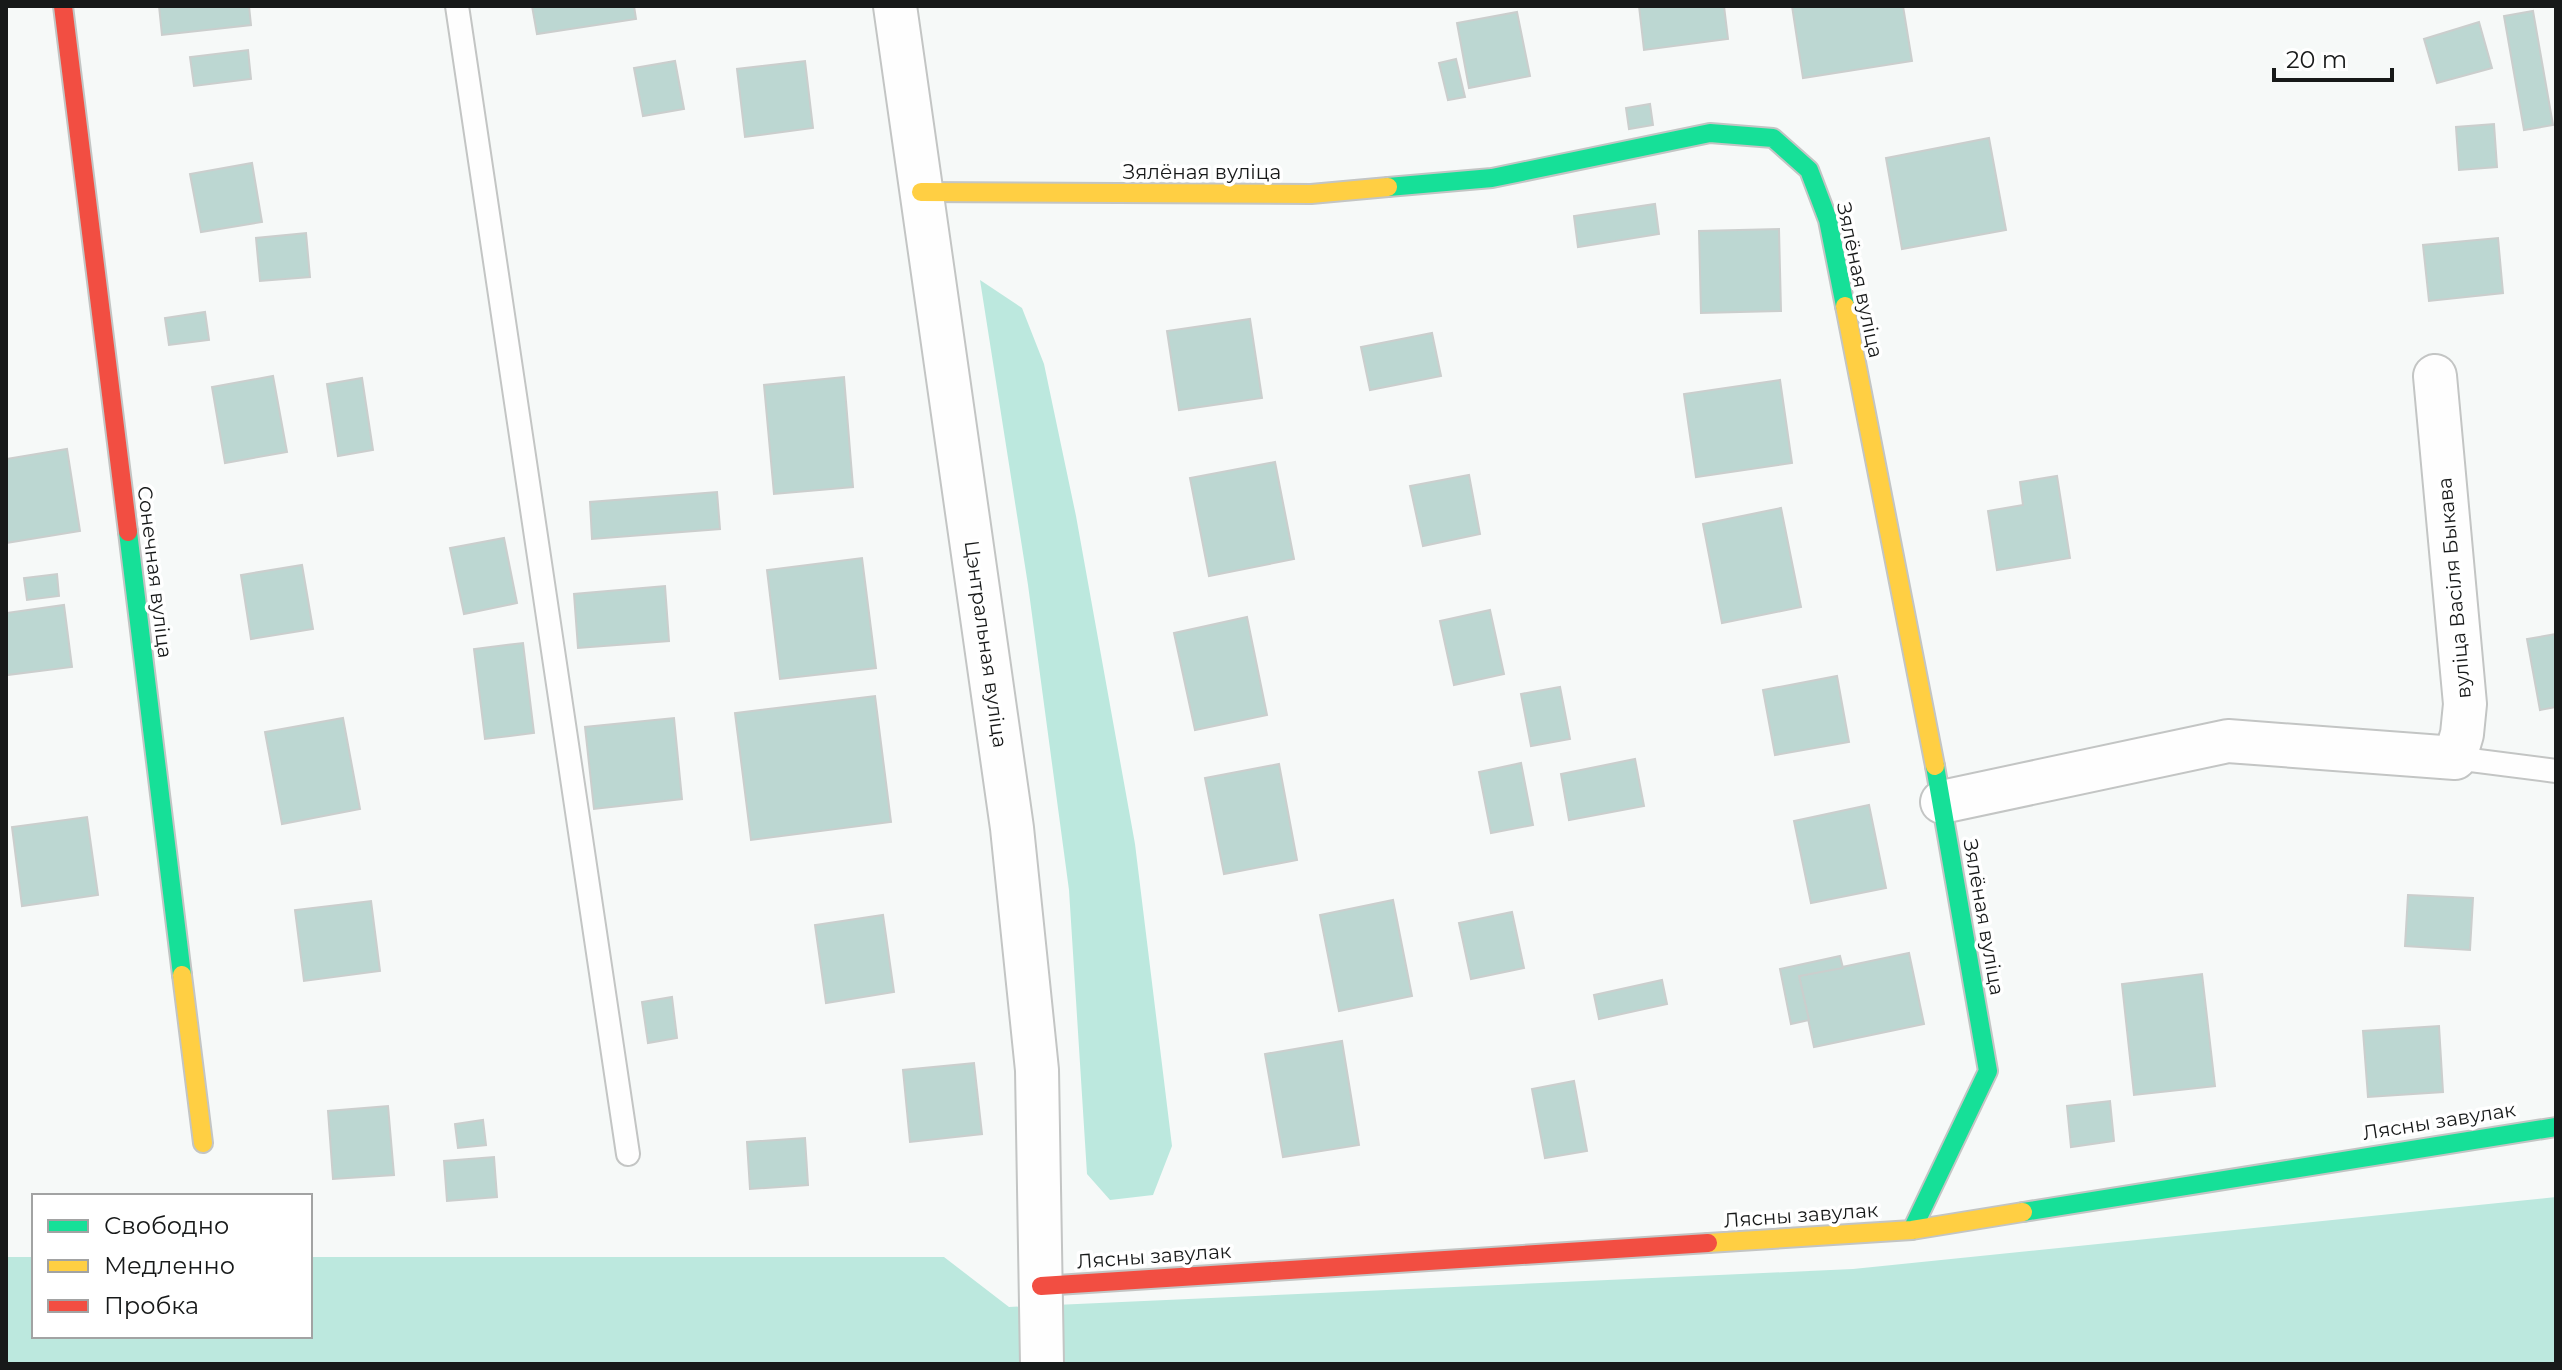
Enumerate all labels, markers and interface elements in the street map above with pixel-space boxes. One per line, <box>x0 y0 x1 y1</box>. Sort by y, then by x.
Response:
scale bar <box>2274 32 2392 82</box>
text: 20 m <box>2286 45 2347 74</box>
street label: Зялёная вуліца <box>1123 160 1281 184</box>
street label: Зялёная вуліца <box>1832 200 1888 360</box>
street label: вуліца Васіля Быкава <box>2432 476 2476 700</box>
street label: Сонечная вуліца <box>133 485 177 659</box>
street label: Цэнтральная вуліца <box>960 539 1012 749</box>
street label: Зялёная вуліца <box>1958 837 2010 997</box>
street label: Лясны завулак <box>2361 1097 2518 1145</box>
legend <box>32 1194 312 1338</box>
street label: Лясны завулак <box>1723 1198 1879 1232</box>
text: Свободно <box>104 1211 229 1240</box>
street label: Лясны завулак <box>1076 1239 1232 1273</box>
text: Медленно <box>104 1251 235 1280</box>
text: Пробка <box>104 1291 199 1320</box>

